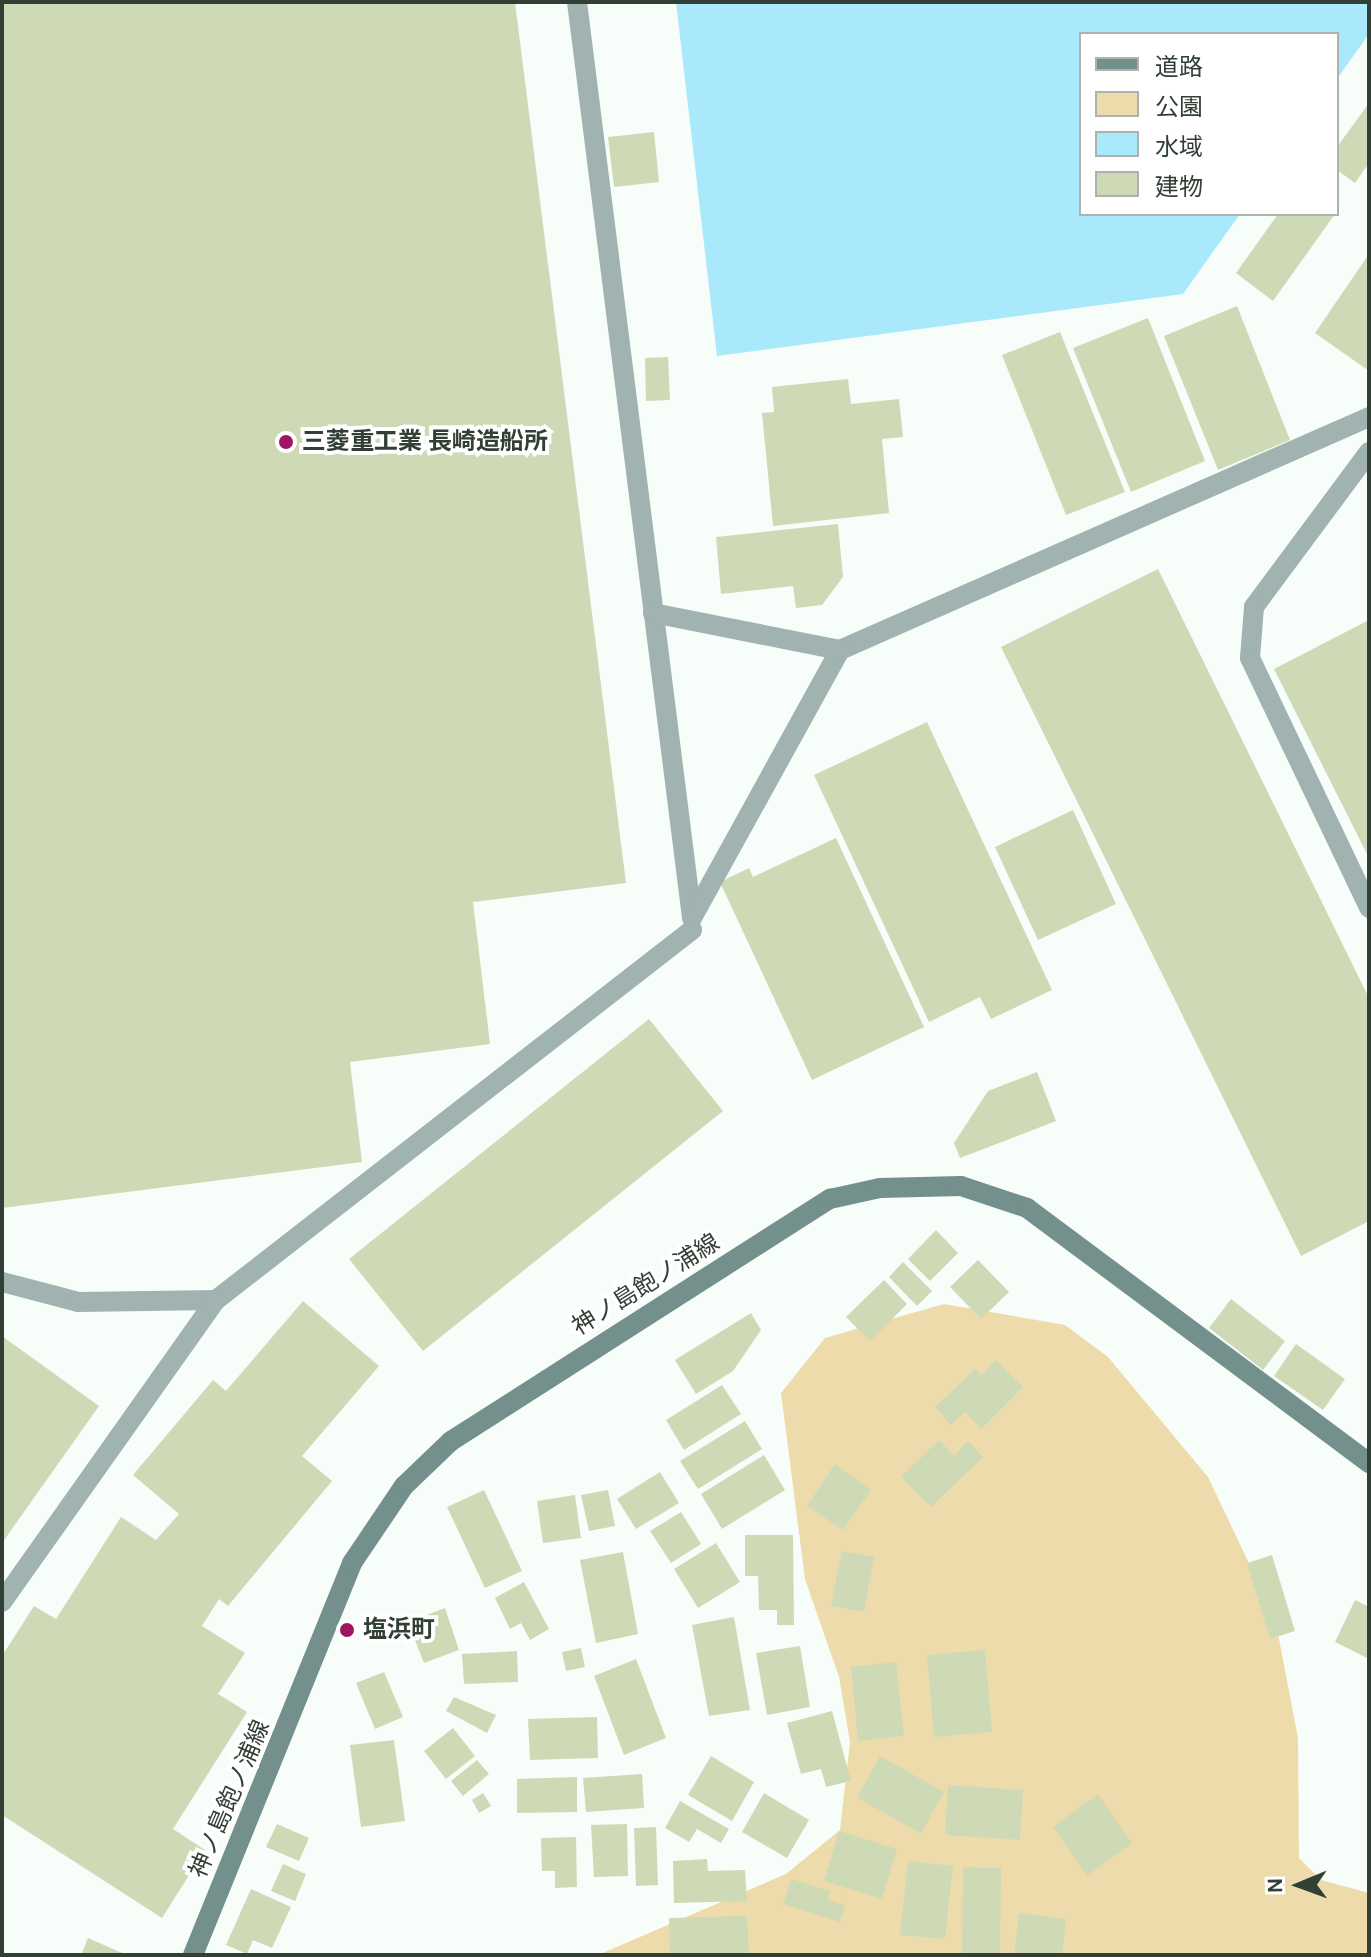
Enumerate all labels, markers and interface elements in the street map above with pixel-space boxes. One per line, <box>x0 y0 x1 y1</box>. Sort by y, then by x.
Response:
legend <box>1079 32 1339 216</box>
text: 道路 <box>1155 53 1203 81</box>
text: 公園 <box>1155 93 1203 121</box>
text: 水域 <box>1155 133 1203 161</box>
text: 建物 <box>1155 173 1203 201</box>
place label: 三菱重工業 長崎造船所 <box>302 428 548 456</box>
marker: 三菱重工業 長崎造船所 <box>277 433 295 451</box>
street label: 神ノ島飽ノ浦線 <box>567 1228 725 1342</box>
place label: 塩浜町 <box>363 1616 435 1644</box>
marker: 塩浜町 <box>338 1621 356 1639</box>
street label: 神ノ島飽ノ浦線 <box>184 1716 276 1882</box>
north arrow <box>1259 1845 1339 1925</box>
text: N <box>1262 1877 1288 1894</box>

